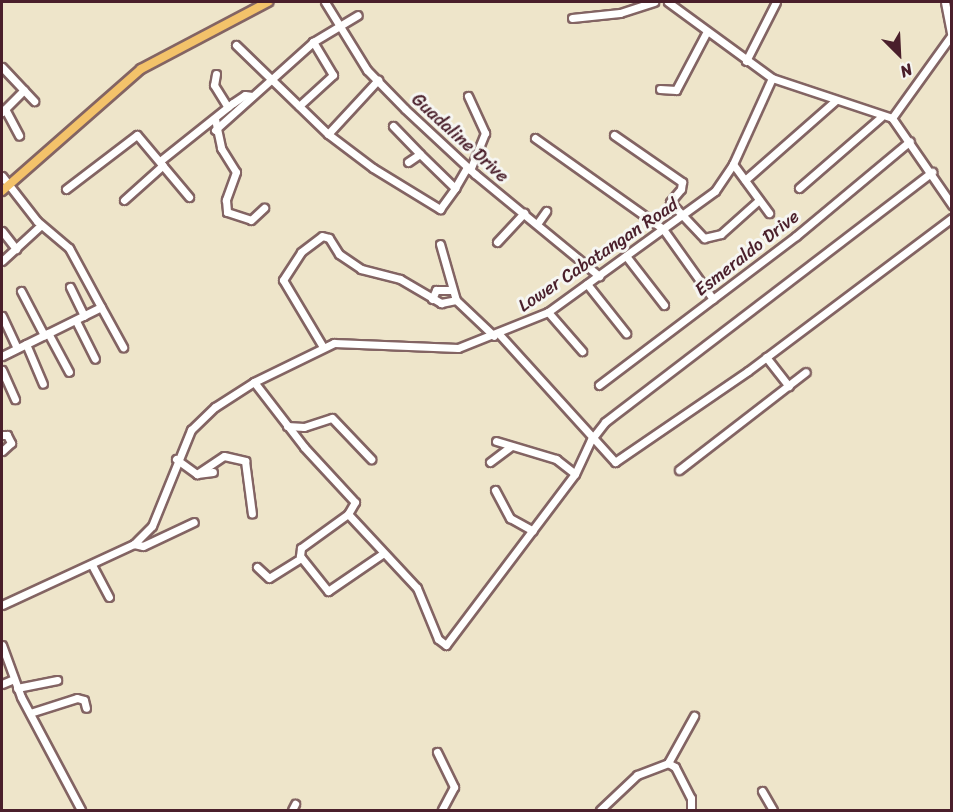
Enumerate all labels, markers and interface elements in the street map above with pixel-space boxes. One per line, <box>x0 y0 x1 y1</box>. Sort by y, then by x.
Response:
north arrow <box>869 24 929 84</box>
text: N <box>896 55 917 86</box>
street label: Guadaline Drive <box>407 89 513 187</box>
street label: Lower Cabatangan Road <box>514 193 682 317</box>
street label: Esmeraldo Drive <box>690 205 804 301</box>

